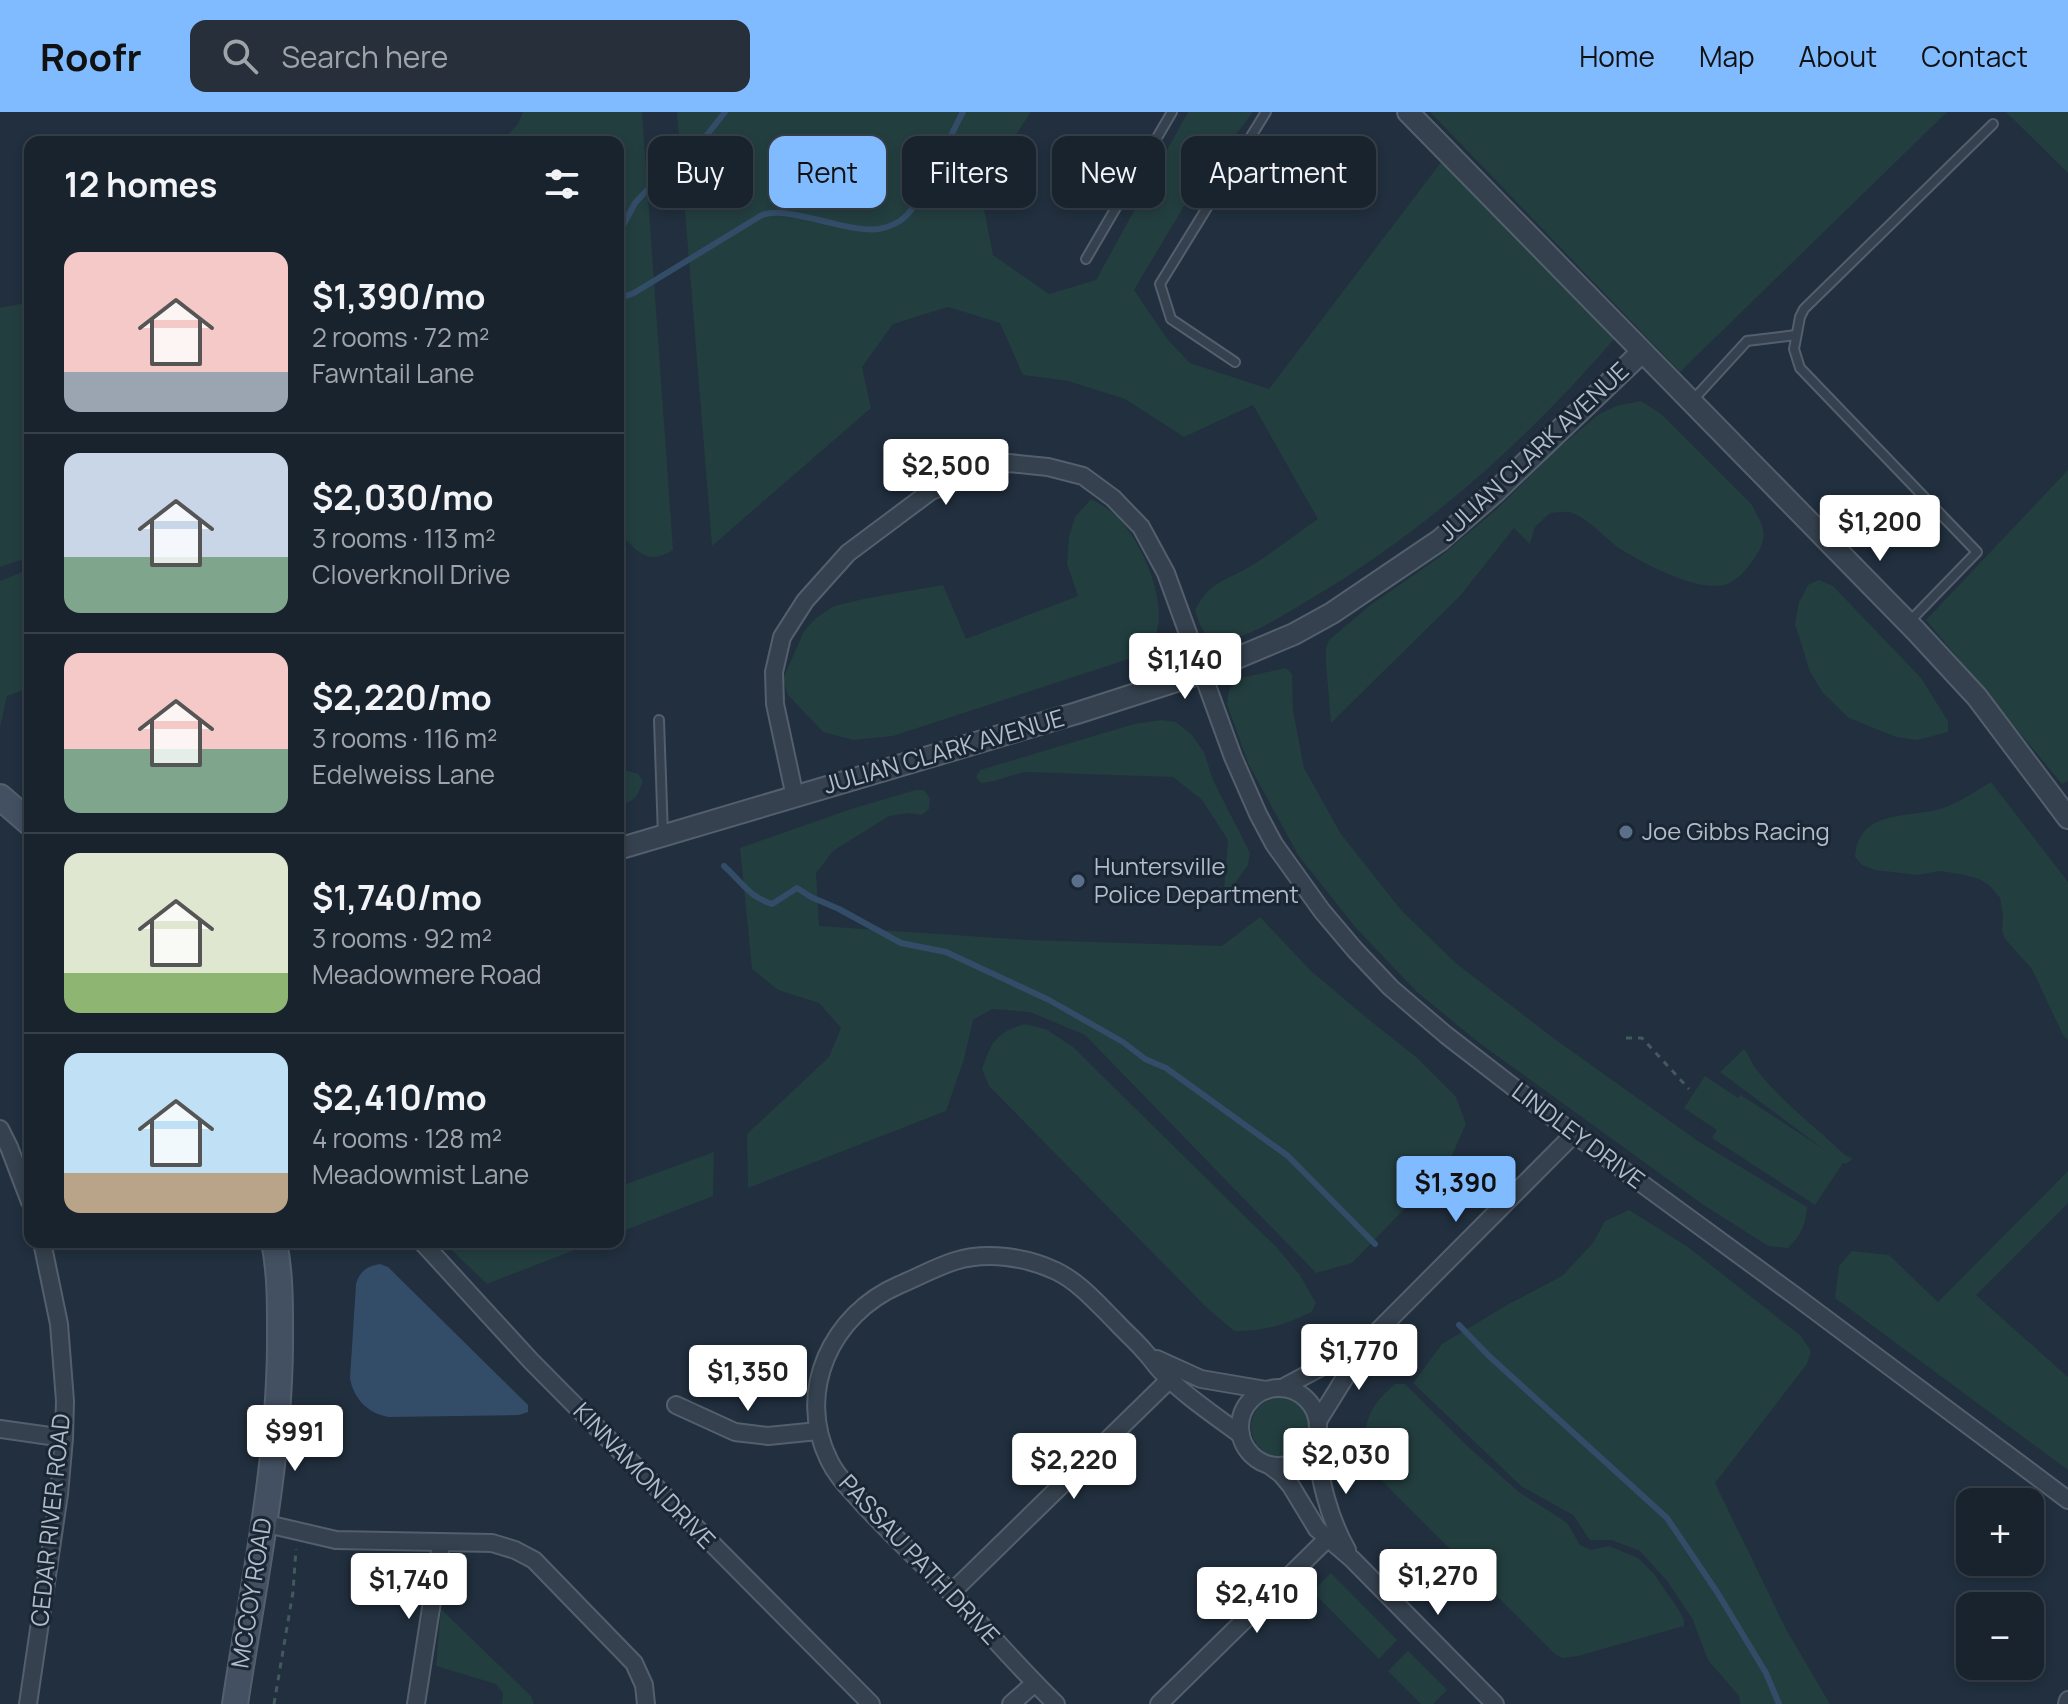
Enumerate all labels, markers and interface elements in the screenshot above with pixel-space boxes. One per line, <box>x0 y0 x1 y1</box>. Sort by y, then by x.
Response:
search box <box>190 20 750 92</box>
text: Roofr <box>40 30 142 82</box>
icon: search <box>218 34 262 78</box>
text: Search here <box>282 36 448 77</box>
text: Home <box>1579 37 1655 75</box>
text: Map <box>1699 37 1755 75</box>
text: About <box>1799 37 1877 75</box>
text: Contact <box>1921 37 2028 75</box>
chip: Buy <box>648 136 753 208</box>
chip: Rent <box>769 136 886 208</box>
chip: Filters <box>902 136 1036 208</box>
chip: New <box>1052 136 1165 208</box>
chip: Apartment <box>1181 136 1376 208</box>
text: 12 homes <box>64 161 217 207</box>
icon: filters <box>540 162 584 206</box>
text: $1,390/mo <box>312 273 485 319</box>
icon: home <box>128 284 224 380</box>
text: 2 rooms · 72 m² <box>312 319 489 355</box>
street label: JULIAN CLARK AVENUE <box>1431 354 1635 548</box>
text: Fawntail Lane <box>312 355 474 391</box>
pin: $2,500 <box>881 439 1011 507</box>
text: $2,500 <box>901 447 991 483</box>
text: $2,030/mo <box>312 474 493 520</box>
icon: home <box>128 485 224 581</box>
pin: $1,200 <box>1815 495 1945 563</box>
text: $1,200 <box>1838 503 1922 539</box>
text: 3 rooms · 113 m² <box>312 520 496 556</box>
text: Cloverknoll Drive <box>312 556 511 592</box>
pin: $1,140 <box>1120 633 1250 701</box>
text: $1,140 <box>1147 641 1223 677</box>
text: $2,220/mo <box>312 674 492 720</box>
icon: home <box>128 685 224 781</box>
street label: JULIAN CLARK AVENUE <box>819 700 1068 801</box>
text: 3 rooms · 116 m² <box>312 720 498 756</box>
text: Edelweiss Lane <box>312 756 495 792</box>
place label: Joe Gibbs Racing <box>1642 814 1830 847</box>
marker: Joe Gibbs Racing <box>1617 823 1635 841</box>
place label: Huntersville Police Department <box>1094 849 1299 910</box>
marker: Huntersville Police Department <box>1069 872 1087 890</box>
text: $1,740/mo <box>312 874 482 920</box>
icon: home <box>128 885 224 981</box>
text: 3 rooms · 92 m² <box>312 920 492 956</box>
text: Meadowmere Road <box>312 956 542 992</box>
text: $2,410/mo <box>312 1074 487 1120</box>
street label: LINDLEY DRIVE <box>1506 1074 1652 1196</box>
icon: home <box>128 1085 224 1181</box>
text: 4 rooms · 128 m² <box>312 1120 502 1156</box>
text: Meadowmist Lane <box>312 1156 529 1192</box>
pin: $1,390 <box>1391 1156 1521 1224</box>
text: $1,390 <box>1415 1164 1497 1200</box>
pin: $1,770 <box>1294 1324 1424 1392</box>
text: $1,770 <box>1319 1332 1399 1368</box>
pin: $1,350 <box>683 1345 813 1413</box>
text: $1,350 <box>707 1353 789 1389</box>
street label: KINNAMON DRIVE <box>567 1395 724 1555</box>
pin: $991 <box>248 1405 342 1473</box>
street label: CEDAR RIVER ROAD <box>22 1412 77 1628</box>
text: $991 <box>265 1413 325 1449</box>
pin: $2,030 <box>1281 1428 1411 1496</box>
pin: $2,220 <box>1009 1433 1139 1501</box>
text: $2,030 <box>1301 1436 1391 1472</box>
text: $2,220 <box>1030 1441 1118 1477</box>
street label: PASSAU PATH DRIVE <box>832 1467 1008 1651</box>
map controls <box>1956 1488 2044 1680</box>
button: + <box>1956 1488 2044 1576</box>
street label: MCCOY ROAD <box>222 1515 279 1670</box>
pin: $1,270 <box>1373 1549 1503 1617</box>
pin: $1,740 <box>344 1553 474 1621</box>
text: $1,270 <box>1397 1557 1479 1593</box>
text: $1,740 <box>369 1561 449 1597</box>
pin: $2,410 <box>1192 1567 1322 1635</box>
text: $2,410 <box>1215 1575 1299 1611</box>
button: − <box>1956 1592 2044 1680</box>

